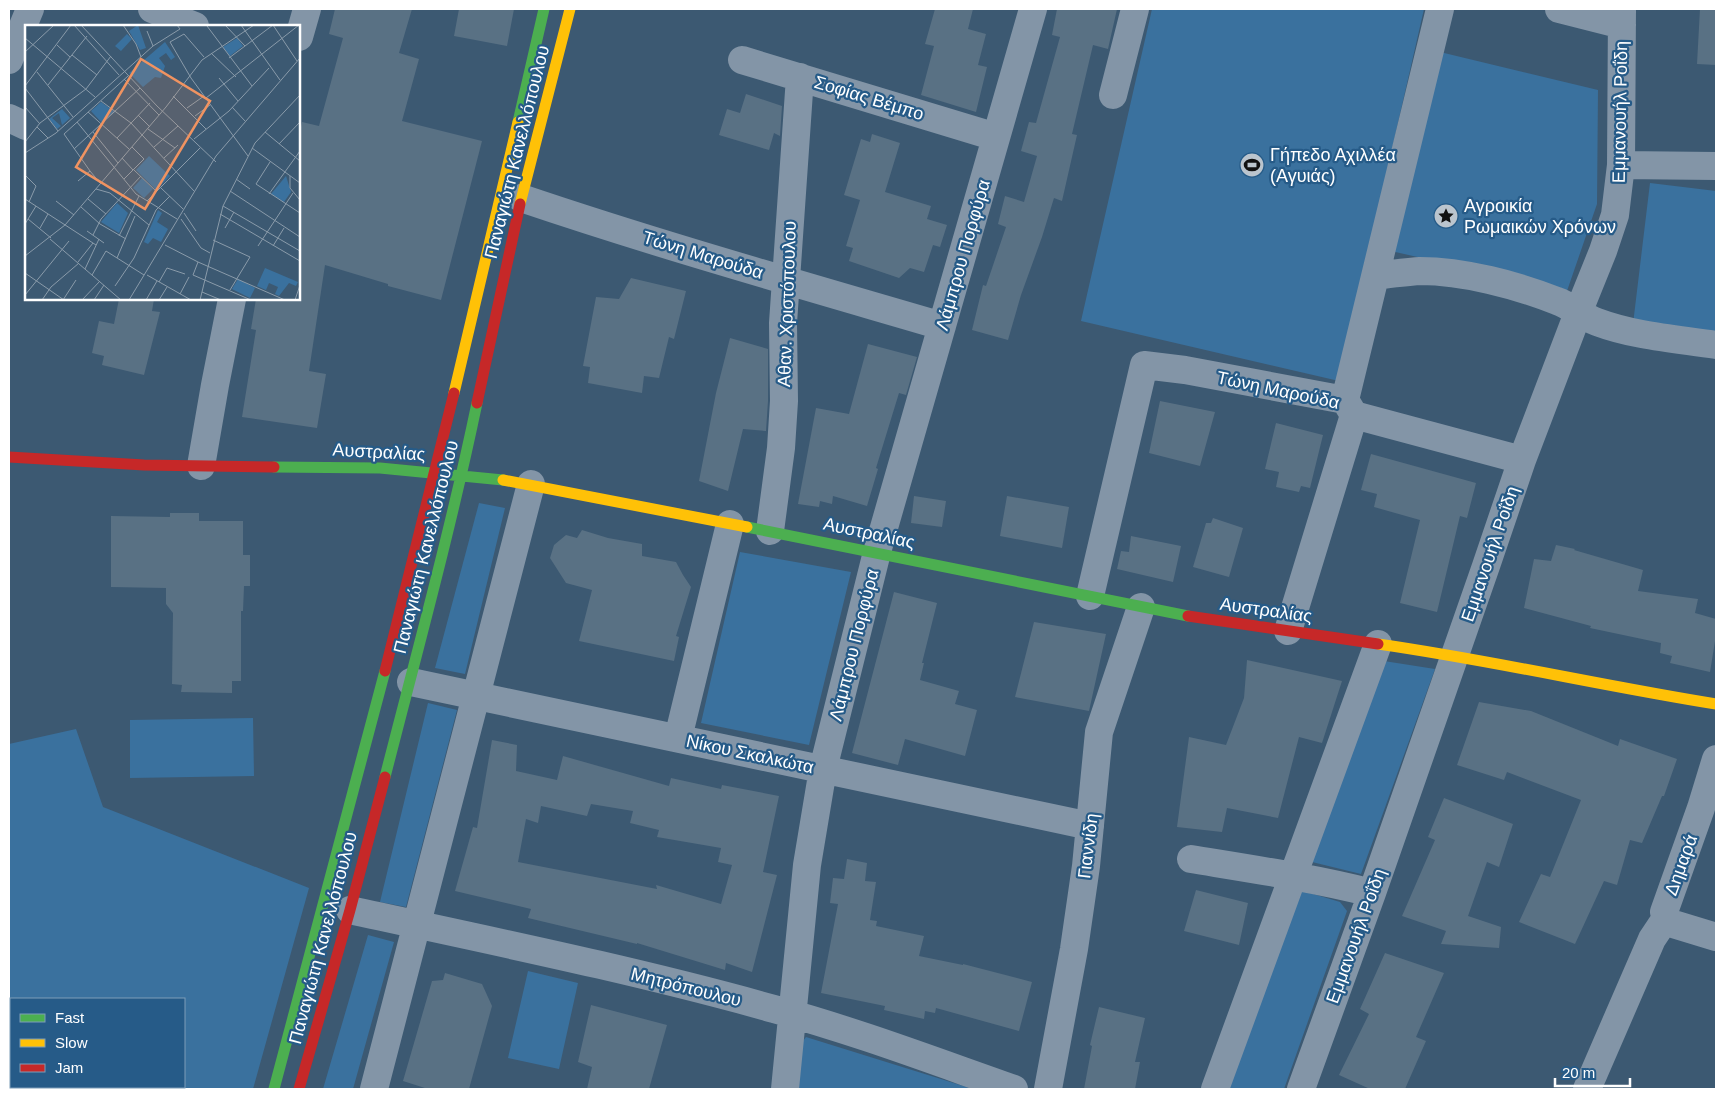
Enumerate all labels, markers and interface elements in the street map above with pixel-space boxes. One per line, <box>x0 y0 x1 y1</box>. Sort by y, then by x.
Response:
inset map <box>25 25 300 300</box>
street label: Εμμανουήλ Ροΐδη <box>1609 41 1631 183</box>
street label: Παναγιώτη Κανελλόπουλου <box>481 43 553 261</box>
street label: Σοφίας Βέμπο <box>812 72 926 124</box>
place label: Γήπεδο Αχιλλέα (Αγυιάς) <box>1270 145 1396 186</box>
sports icon: Γήπεδο Αχιλλέα (Αγυιάς) <box>1239 152 1265 178</box>
street label: Λάμπρου Πορφύρα <box>932 177 994 333</box>
place label: Αγροικία Ρωμαικών Χρόνων <box>1464 196 1616 237</box>
place icon: Αγροικία Ρωμαικών Χρόνων <box>1433 203 1459 229</box>
street label: Αθαν. Χριστόπουλου <box>774 221 800 387</box>
street label: Τώνη Μαρούδα <box>640 227 766 283</box>
street label: Τώνη Μαρούδα <box>1215 367 1341 413</box>
street label: Παναγιώτη Κανελλόπουλου <box>390 438 462 656</box>
street label: Αυστραλίας <box>332 440 426 464</box>
street label: Εμμανουήλ Ροΐδη <box>1457 484 1523 624</box>
street label: Αυστραλίας <box>822 514 917 552</box>
street label: Λάμπρου Πορφύρα <box>825 567 883 723</box>
street label: Αυστραλίας <box>1219 594 1314 626</box>
street label: Νίκου Σκαλκώτα <box>684 731 816 777</box>
street label: Γιαννίδη <box>1074 812 1102 880</box>
street label: Παναγιώτη Κανελλόπουλου <box>285 830 361 1046</box>
street label: Δημαρά <box>1661 832 1701 898</box>
street label: Εμμανουήλ Ροΐδη <box>1322 866 1390 1006</box>
street label: Μητρόπουλου <box>629 964 743 1010</box>
legend <box>10 998 185 1088</box>
text: Fast <box>55 1009 85 1026</box>
text: Slow <box>55 1034 88 1051</box>
scale bar <box>1555 1056 1630 1088</box>
text: Jam <box>55 1059 83 1076</box>
text: 20 m <box>1562 1064 1595 1081</box>

